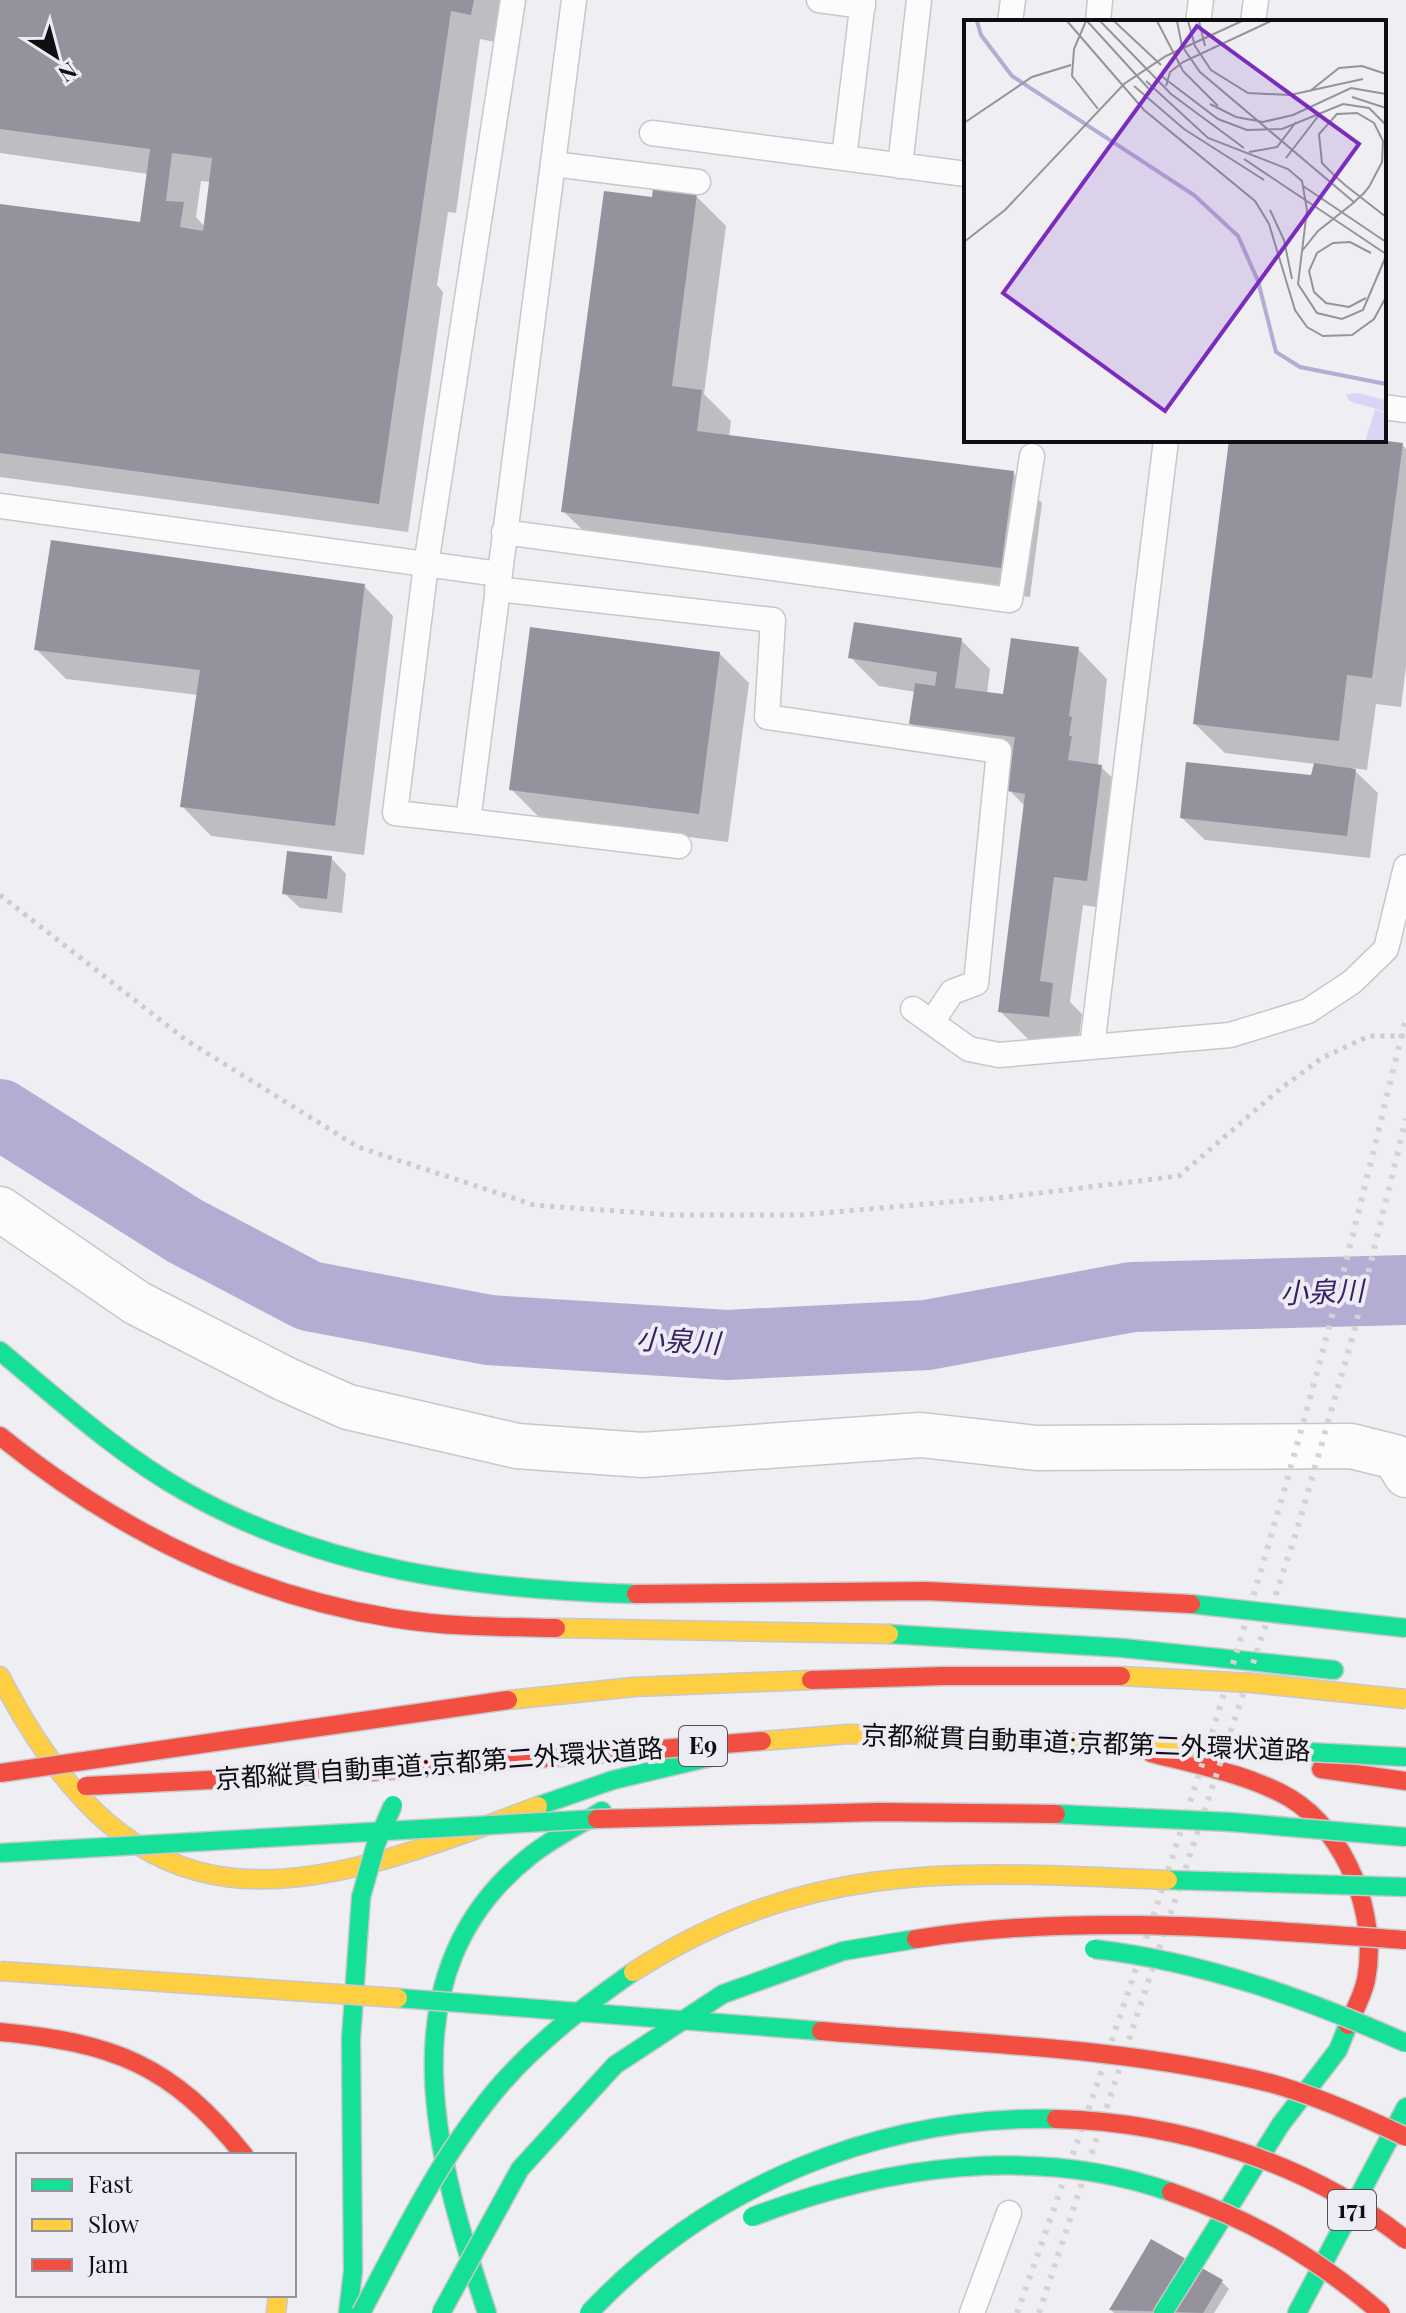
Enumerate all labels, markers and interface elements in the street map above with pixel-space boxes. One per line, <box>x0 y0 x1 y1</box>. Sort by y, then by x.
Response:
north arrow <box>16 16 96 96</box>
inset map <box>964 20 1386 442</box>
text: N <box>53 56 84 90</box>
water label: 小泉川 <box>1279 1270 1368 1310</box>
water label: 小泉川 <box>635 1319 724 1360</box>
street label: 京都縦貫自動車道;京都第二外環状道路 <box>861 1716 1311 1767</box>
road number: E9 <box>679 1726 727 1766</box>
street label: 京都縦貫自動車道;京都第二外環状道路 <box>214 1729 664 1796</box>
legend <box>16 2153 296 2297</box>
text: Fast <box>88 2167 133 2199</box>
road number: 171 <box>1328 2190 1376 2230</box>
text: Slow <box>88 2207 140 2239</box>
text: Jam <box>87 2247 129 2279</box>

